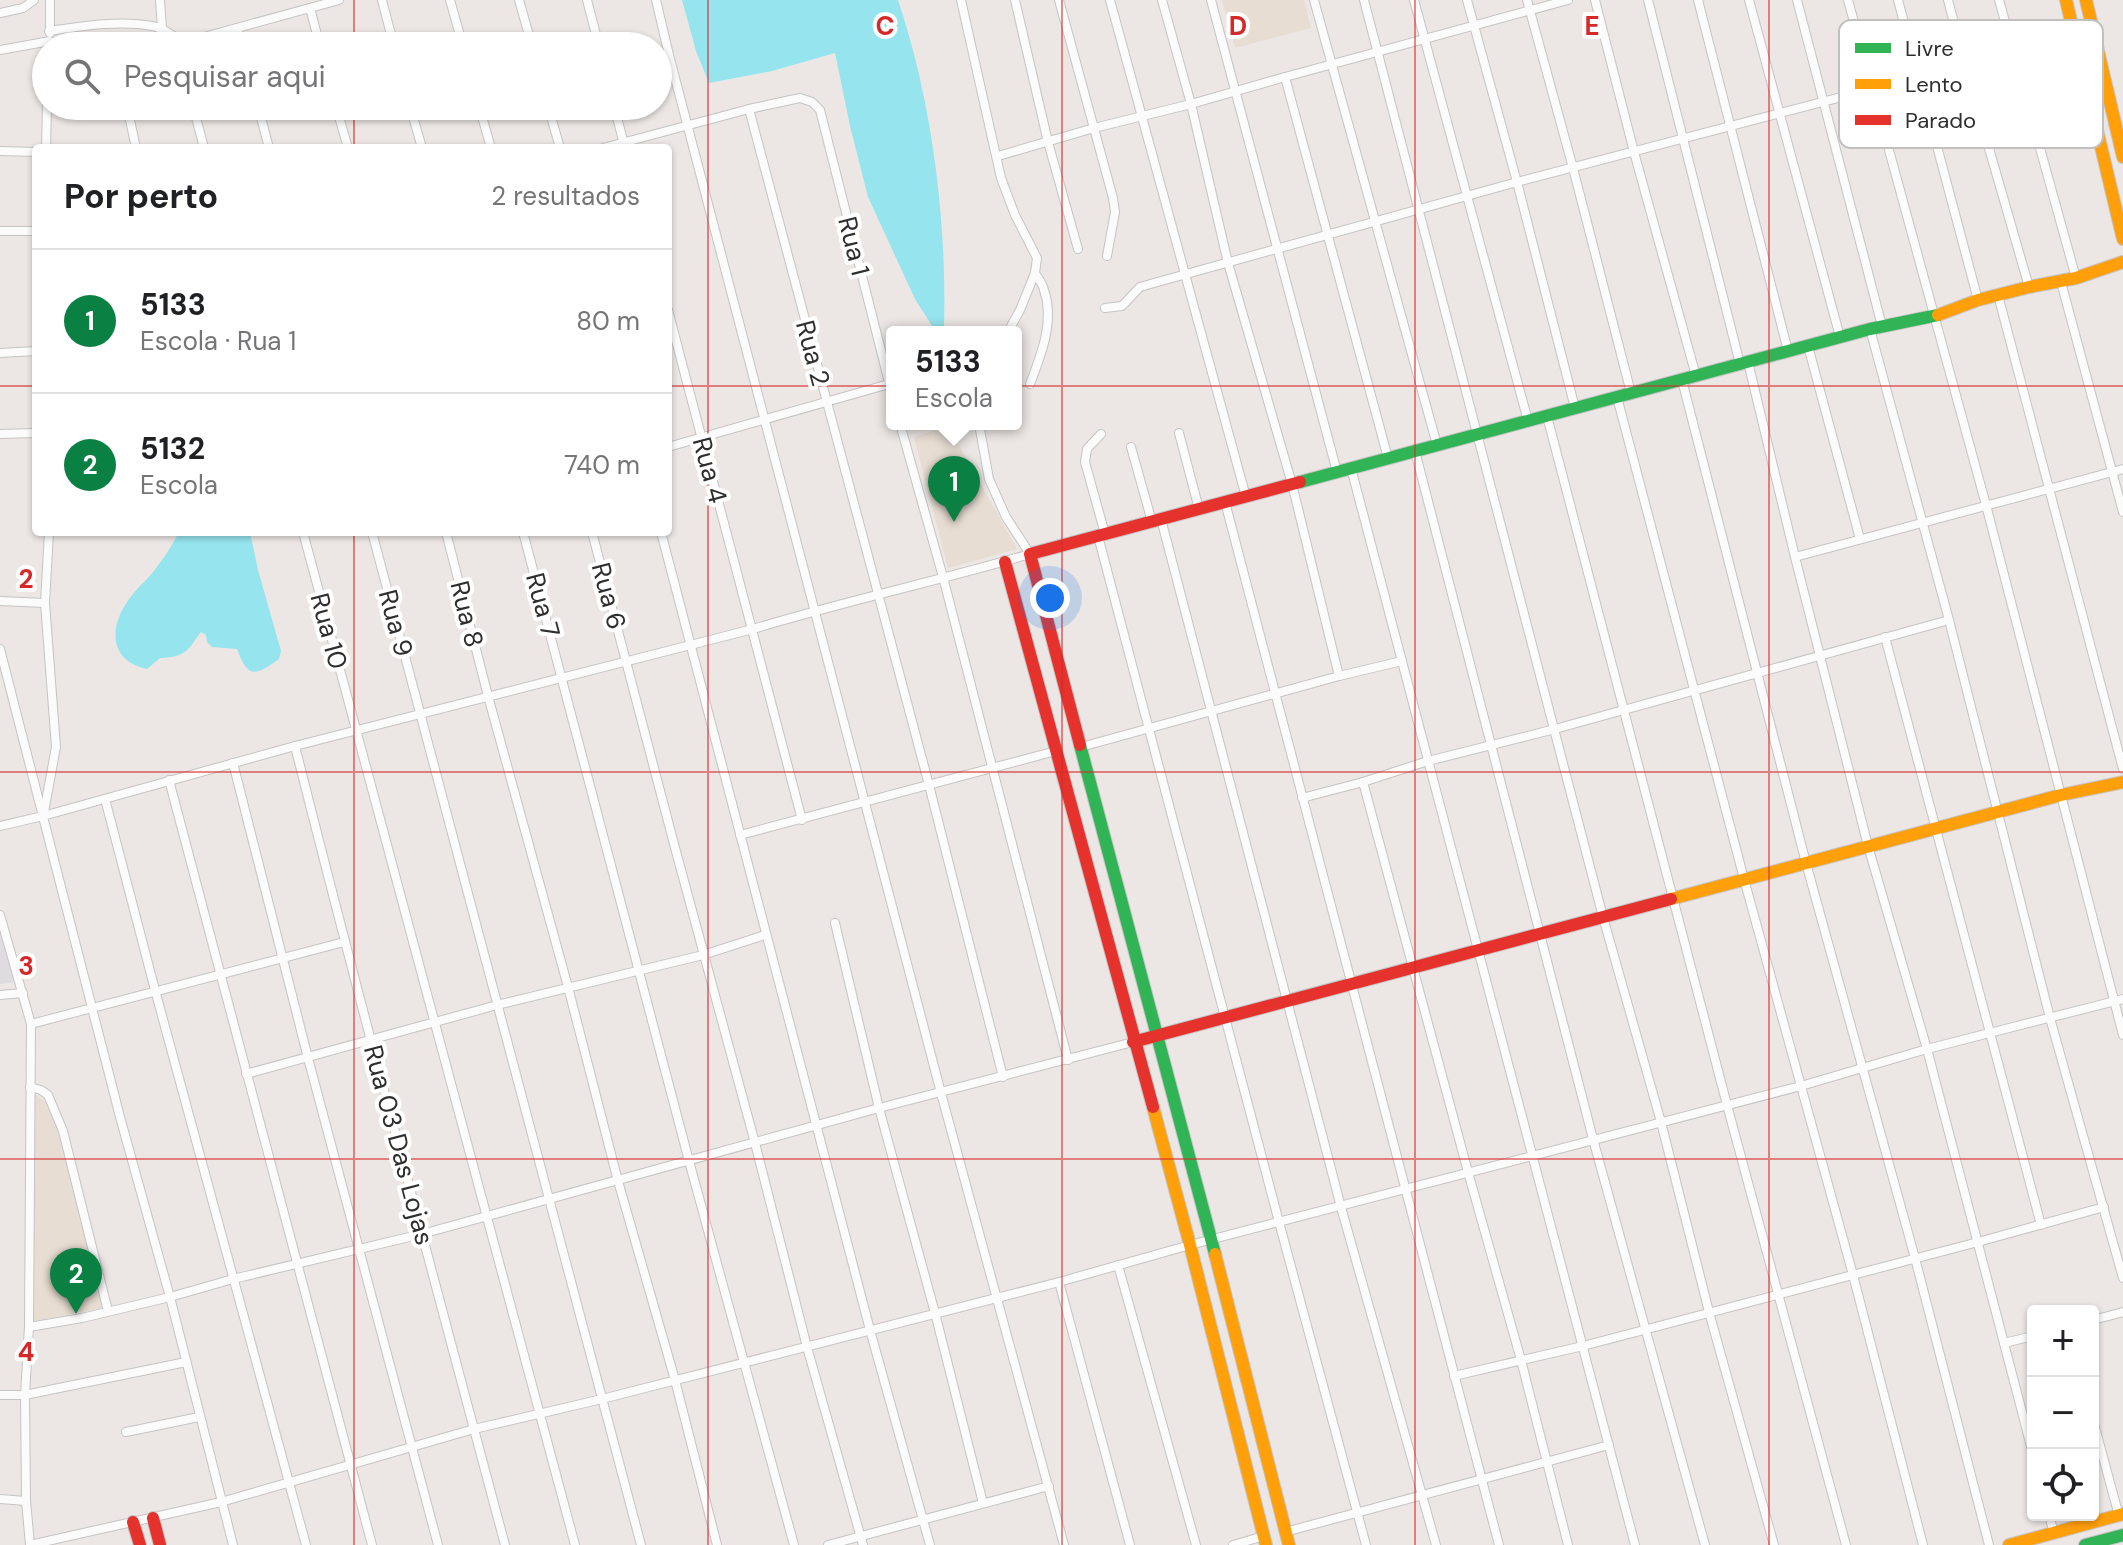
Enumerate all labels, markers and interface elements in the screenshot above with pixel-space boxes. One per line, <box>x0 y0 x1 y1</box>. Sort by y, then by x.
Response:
text: C <box>875 9 895 43</box>
text: D <box>1229 9 1247 43</box>
text: E <box>1584 9 1600 43</box>
legend <box>1839 20 2103 148</box>
search box <box>32 32 672 120</box>
text: Livre <box>1905 34 1954 63</box>
icon: search <box>60 54 104 98</box>
text: Pesquisar aqui <box>124 57 326 96</box>
text: Lento <box>1905 70 1963 99</box>
text: Parado <box>1905 106 1976 135</box>
text: Por perto <box>64 174 218 219</box>
text: 2 resultados <box>491 179 640 213</box>
street label: Rua 1 <box>830 213 878 279</box>
text: 5133 <box>140 285 206 324</box>
text: 1 <box>85 304 95 338</box>
text: 80 m <box>576 304 640 338</box>
street label: Rua 2 <box>788 317 838 389</box>
text: Escola · Rua 1 <box>140 324 296 358</box>
popup <box>886 326 1022 430</box>
text: 5133 <box>915 342 981 381</box>
text: Escola <box>915 381 993 415</box>
text: 5132 <box>140 429 205 468</box>
street label: Rua 4 <box>685 433 735 507</box>
text: 2 <box>82 448 98 482</box>
text: 740 m <box>564 448 640 482</box>
pin: 1 <box>928 456 980 522</box>
text: Escola <box>140 468 218 502</box>
street label: Rua 6 <box>584 559 634 633</box>
text: 2 <box>18 562 34 596</box>
street label: Rua 7 <box>518 569 568 641</box>
street label: Rua 8 <box>442 577 492 651</box>
your location <box>1030 578 1070 618</box>
street label: Rua 9 <box>371 586 421 660</box>
street label: Rua 10 <box>303 589 355 673</box>
text: 3 <box>18 949 34 983</box>
street label: Rua 03 Das Lojas <box>356 1041 442 1249</box>
pin: 2 <box>50 1248 102 1314</box>
map controls <box>2027 1305 2099 1521</box>
button: + <box>2027 1305 2099 1377</box>
text: 4 <box>18 1335 34 1369</box>
button: − <box>2027 1377 2099 1449</box>
button: locate <box>2027 1449 2099 1521</box>

